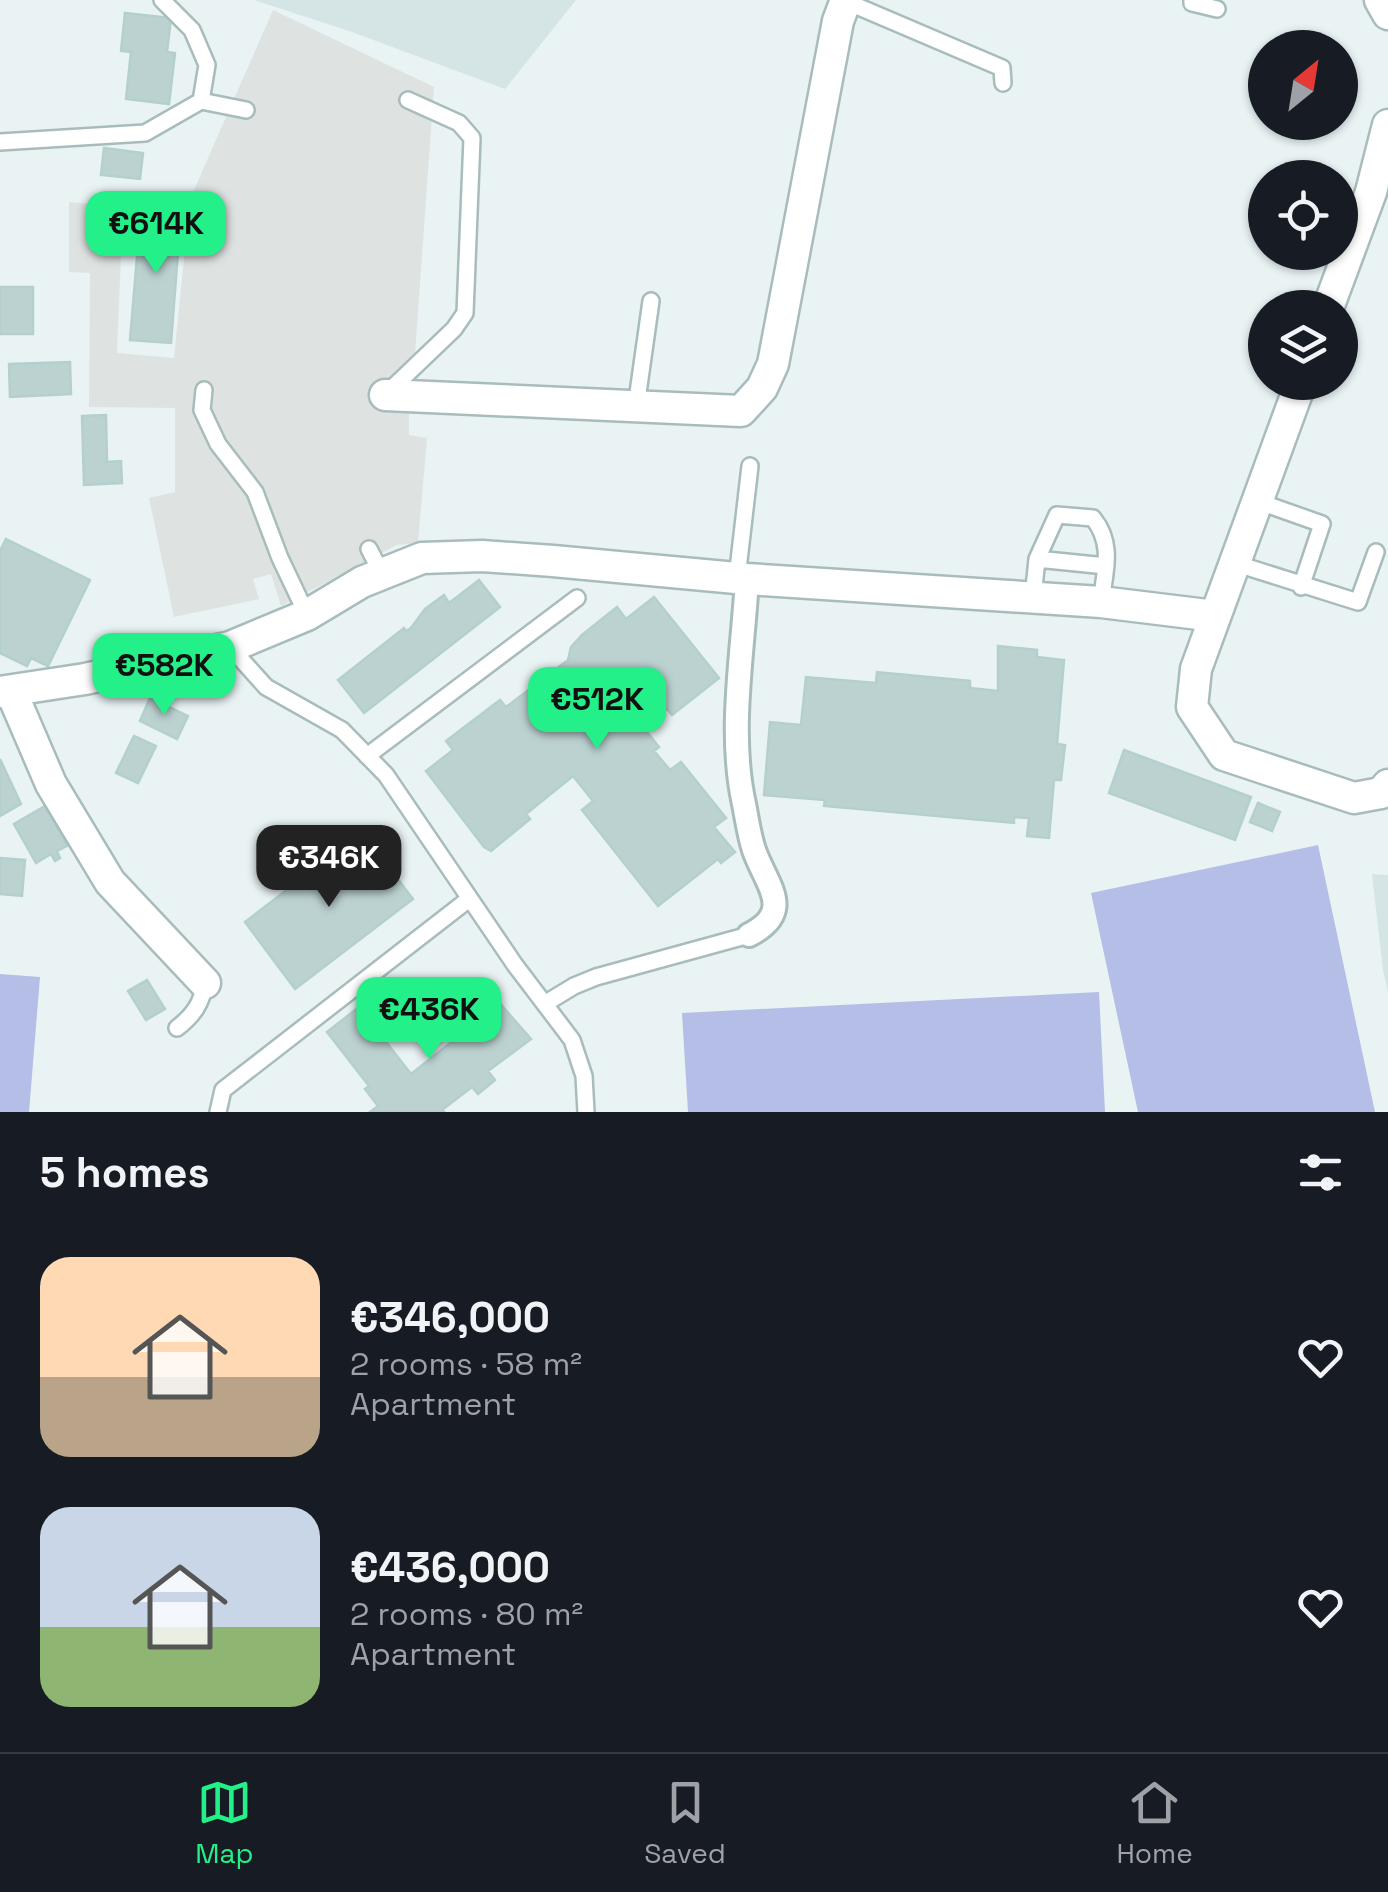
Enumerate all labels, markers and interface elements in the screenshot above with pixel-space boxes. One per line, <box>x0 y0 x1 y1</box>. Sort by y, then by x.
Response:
north arrow <box>1248 30 1358 140</box>
map controls <box>1248 30 1358 400</box>
button: locate <box>1248 160 1358 270</box>
pin: €614K <box>86 191 226 276</box>
text: €614K <box>108 203 204 243</box>
button: layers <box>1248 290 1358 400</box>
pin: €582K <box>94 633 234 718</box>
text: €582K <box>114 645 214 685</box>
pin: €512K <box>527 667 667 752</box>
text: €512K <box>550 679 644 719</box>
pin: €346K <box>259 825 399 910</box>
text: €346K <box>278 837 380 877</box>
pin: €436K <box>359 977 499 1062</box>
text: €436K <box>378 989 480 1029</box>
icon: filters <box>1293 1145 1348 1200</box>
text: 5 homes <box>40 1146 210 1199</box>
text: €346,000 <box>350 1291 550 1344</box>
icon: home <box>120 1297 240 1417</box>
icon: heart <box>1293 1330 1348 1385</box>
text: 2 rooms · 58 m² <box>350 1344 582 1384</box>
text: Apartment <box>350 1384 516 1424</box>
text: €436,000 <box>350 1541 550 1594</box>
icon: home <box>120 1547 240 1667</box>
icon: heart <box>1293 1580 1348 1635</box>
text: 2 rooms · 80 m² <box>350 1594 583 1634</box>
text: Apartment <box>350 1634 516 1674</box>
tab: Map <box>195 1775 254 1871</box>
tab: Saved <box>644 1775 726 1871</box>
tab: Home <box>1116 1775 1193 1871</box>

